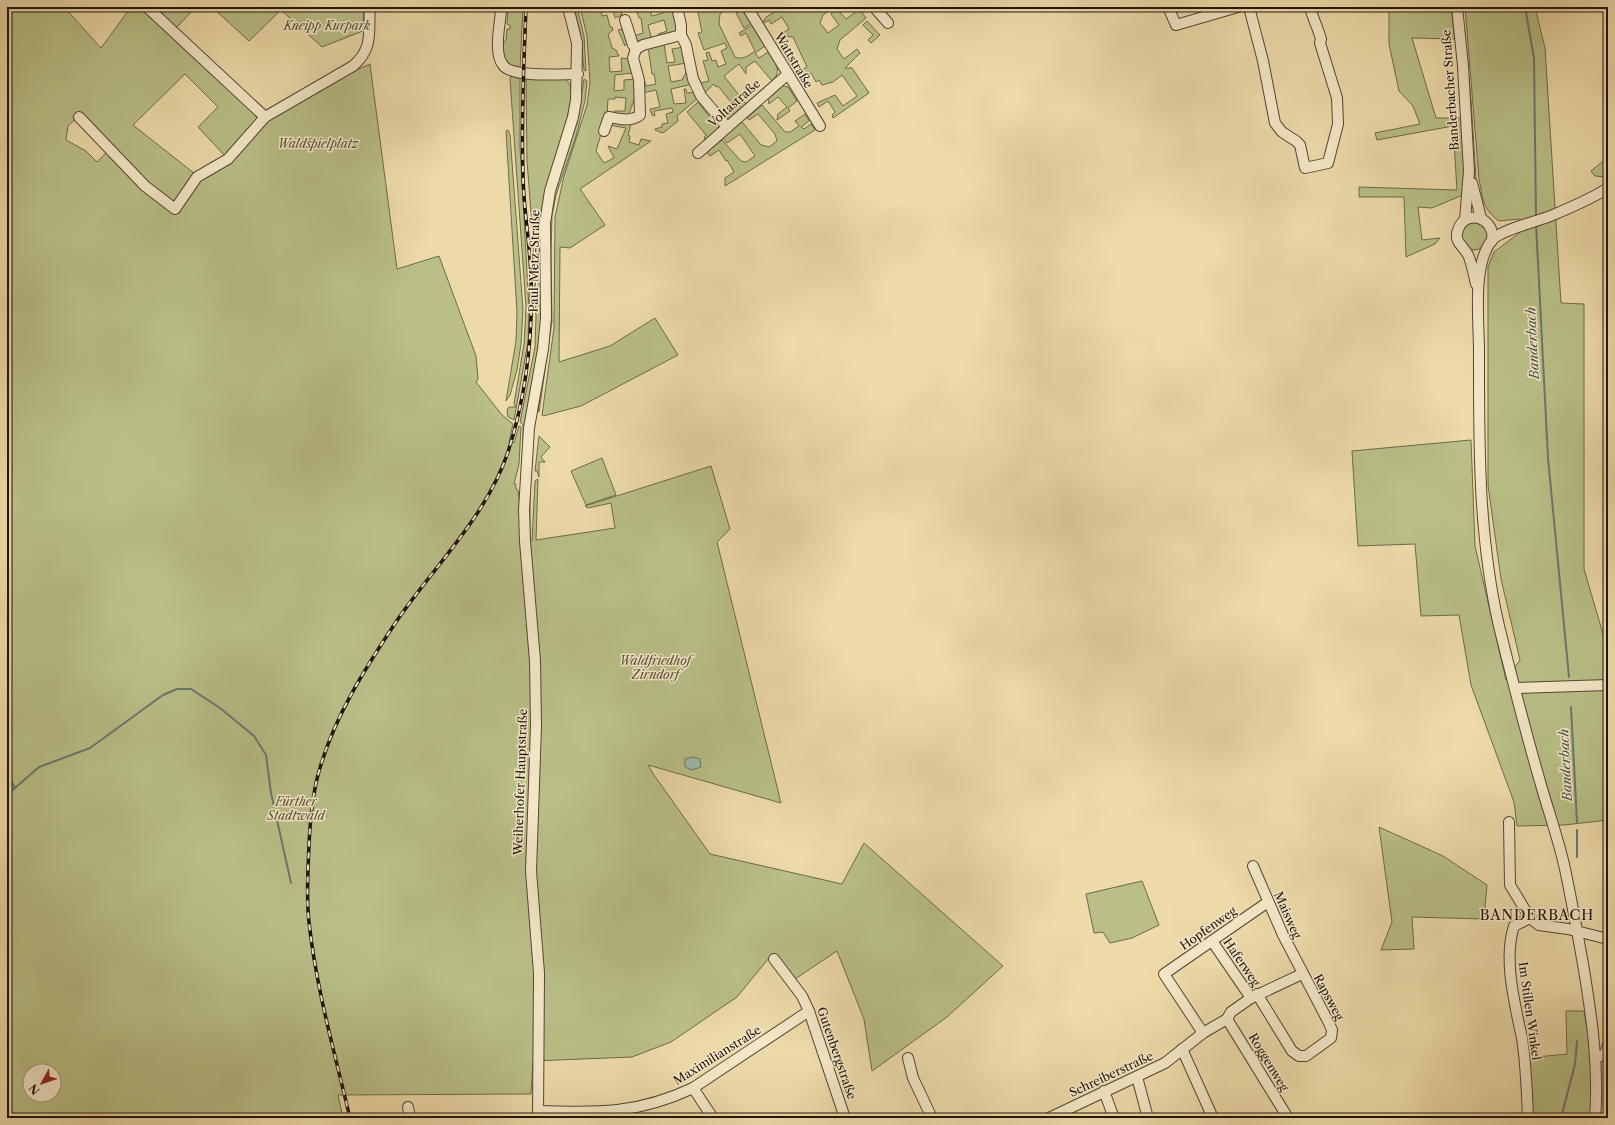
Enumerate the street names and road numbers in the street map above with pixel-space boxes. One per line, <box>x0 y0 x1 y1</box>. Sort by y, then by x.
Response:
street label: Wattstraße <box>771 28 817 91</box>
street label: Banderbacher Straße <box>1438 29 1462 151</box>
street label: Voltastraße <box>704 76 763 131</box>
street label: Paul-Metz-Straße <box>526 209 542 312</box>
street label: Weiherhofer Hauptstraße <box>510 708 530 857</box>
street label: Maisweg <box>1271 889 1305 941</box>
street label: Hopfenweg <box>1177 903 1240 953</box>
street label: Haferweg <box>1220 935 1264 990</box>
street label: Im Stillen Winkel <box>1516 961 1544 1062</box>
street label: Rapsweg <box>1311 971 1348 1023</box>
street label: Gutenbergstraße <box>814 1005 860 1101</box>
street label: Maximilianstraße <box>670 1022 764 1088</box>
street label: Roggenweg <box>1246 1030 1293 1094</box>
street label: Schreiberstraße <box>1067 1048 1156 1100</box>

